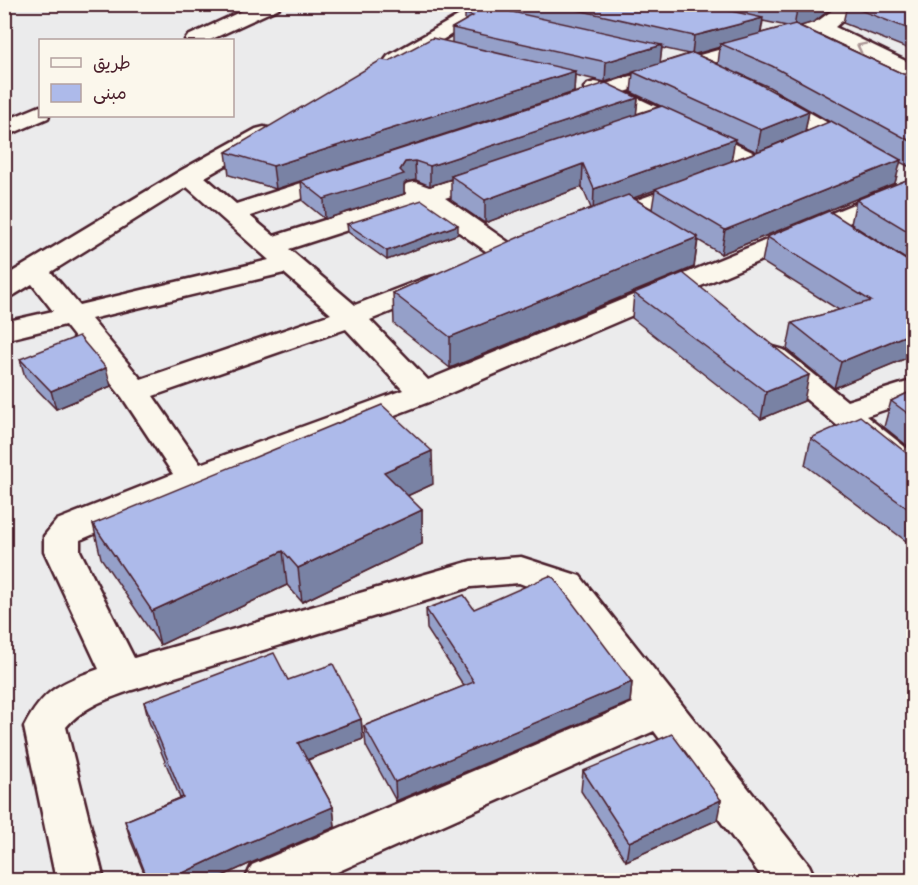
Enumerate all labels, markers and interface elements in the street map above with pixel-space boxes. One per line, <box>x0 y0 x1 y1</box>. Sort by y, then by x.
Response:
legend <box>39 39 234 117</box>
one-way arrow <box>857 43 868 55</box>
text: طريق <box>93 52 131 74</box>
text: مبنى <box>93 82 127 104</box>

